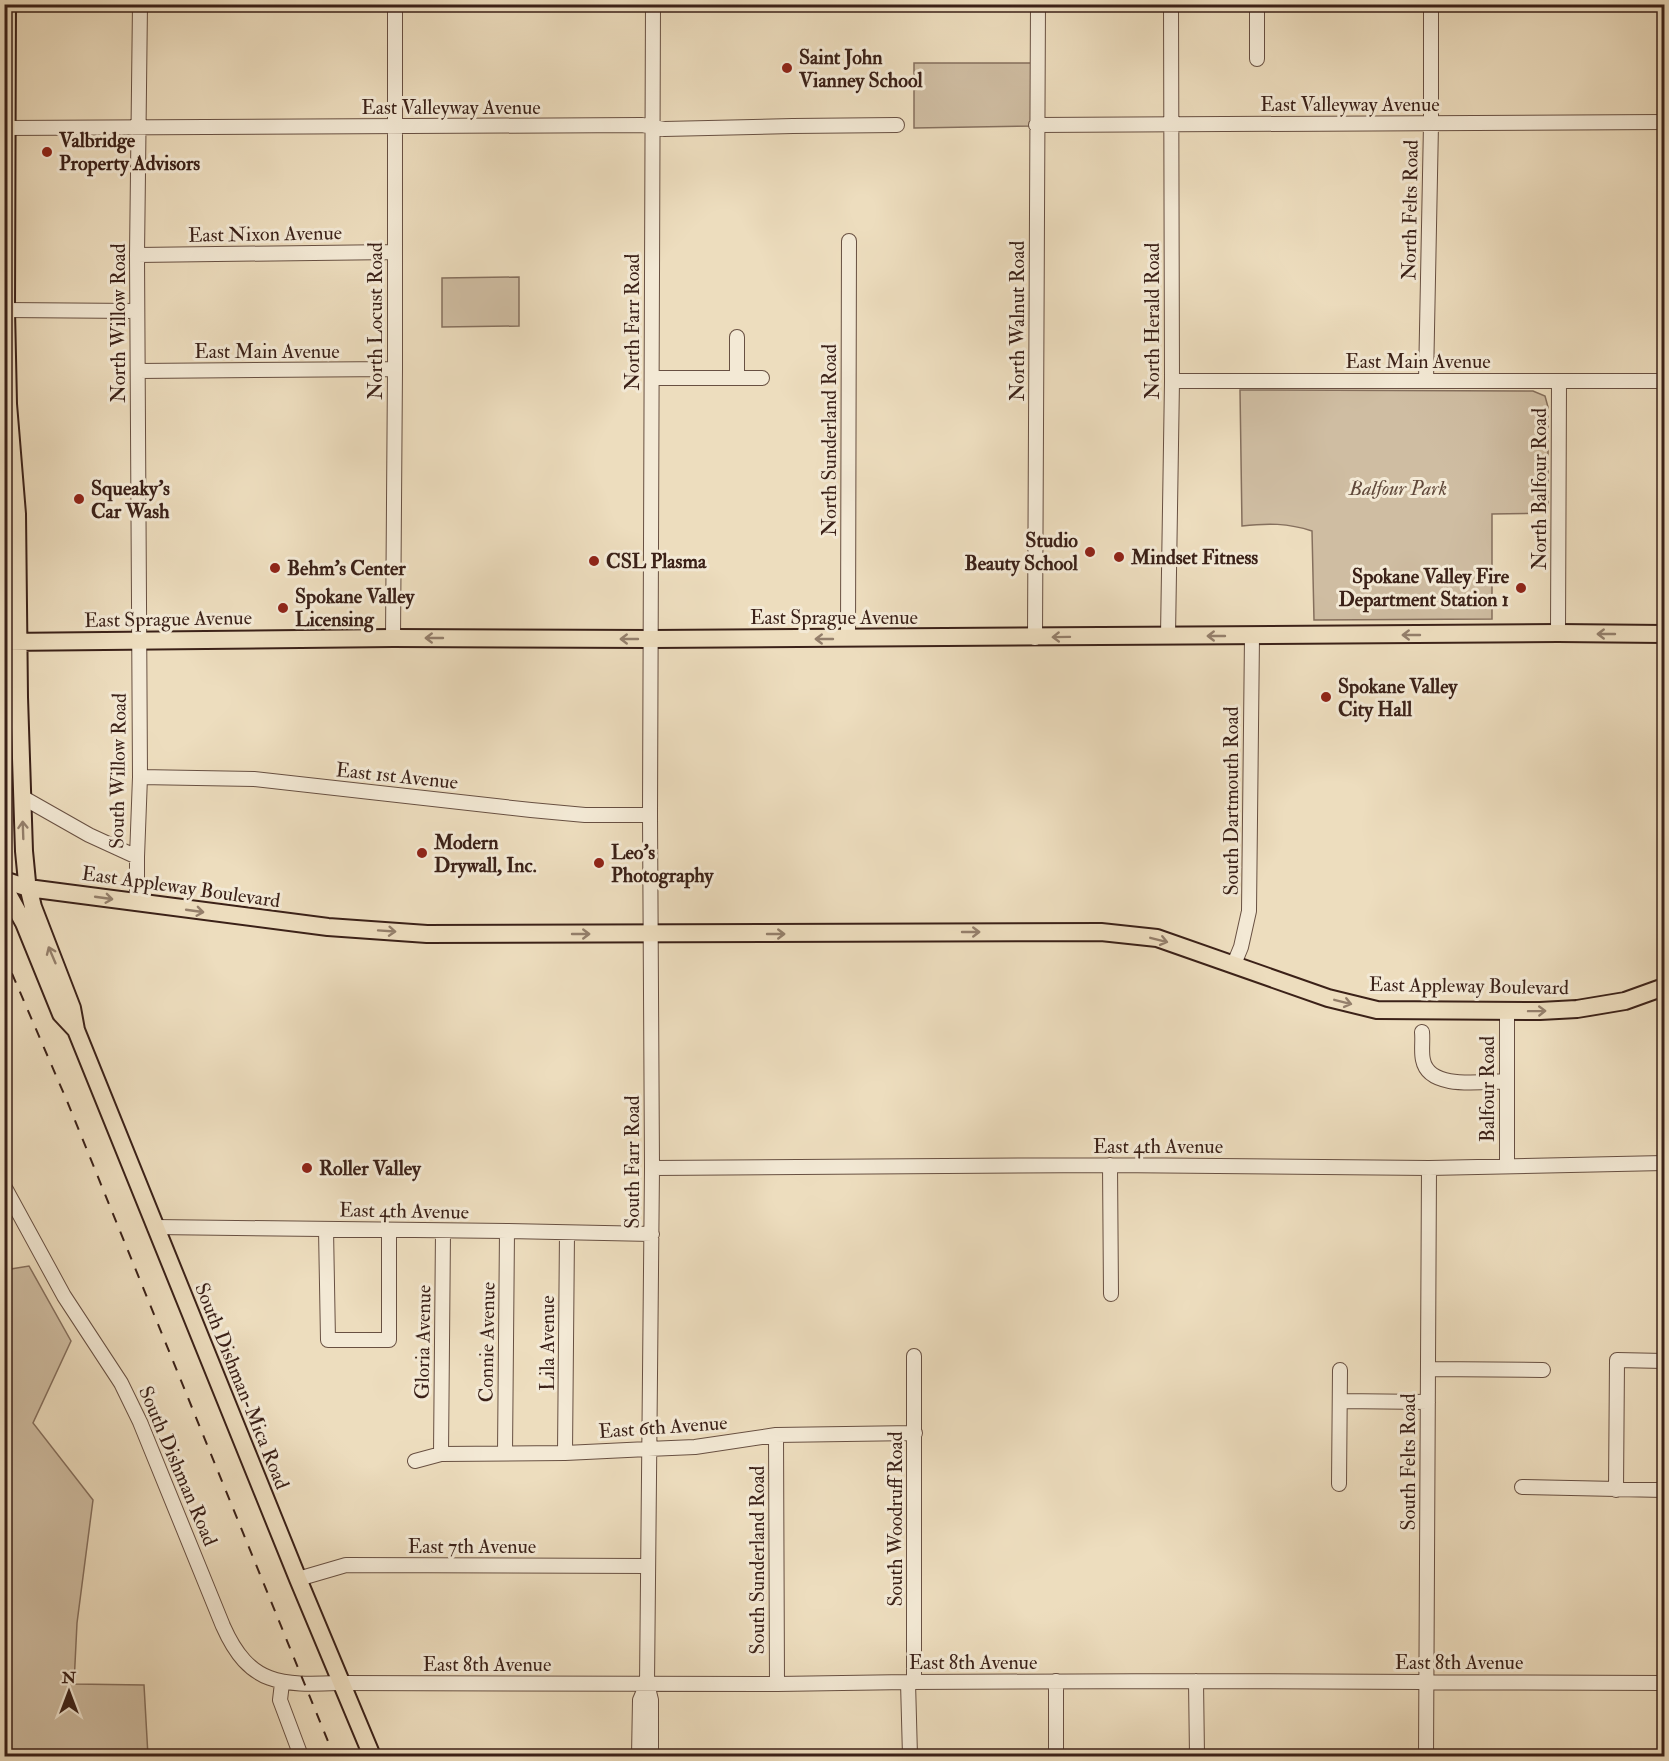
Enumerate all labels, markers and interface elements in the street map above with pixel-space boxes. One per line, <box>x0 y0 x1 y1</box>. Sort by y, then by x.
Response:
place label: Saint John Vianney School <box>798 45 923 94</box>
marker: Saint John Vianney School <box>780 61 794 75</box>
street label: East Valleyway Avenue <box>1260 92 1440 117</box>
street label: East Valleyway Avenue <box>361 95 541 120</box>
place label: Valbridge Property Advisors <box>58 128 200 177</box>
street label: North Felts Road <box>1396 139 1424 280</box>
marker: Valbridge Property Advisors <box>40 145 54 159</box>
street label: East Nixon Avenue <box>188 220 342 248</box>
street label: North Walnut Road <box>1005 241 1030 401</box>
street label: North Locust Road <box>363 242 388 400</box>
street label: North Herald Road <box>1140 242 1165 399</box>
street label: North Willow Road <box>106 243 131 403</box>
street label: North Farr Road <box>620 253 645 390</box>
street label: East Main Avenue <box>194 339 340 364</box>
street label: North Sunderland Road <box>817 344 842 536</box>
street label: East Main Avenue <box>1345 349 1491 374</box>
street label: North Balfour Road <box>1527 408 1552 570</box>
place label: Squeaky's Car Wash <box>91 476 170 524</box>
park label: Balfour Park <box>1348 476 1447 501</box>
marker: Squeaky's Car Wash <box>72 492 86 506</box>
place label: Studio Beauty School <box>965 528 1079 577</box>
marker: Studio Beauty School <box>1083 545 1097 559</box>
place label: Mindset Fitness <box>1130 545 1258 570</box>
place label: CSL Plasma <box>606 549 707 574</box>
marker: Mindset Fitness <box>1112 550 1126 564</box>
marker: CSL Plasma <box>587 554 601 568</box>
place label: Behm's Center <box>287 556 406 581</box>
marker: Behm's Center <box>268 561 282 575</box>
place label: Spokane Valley Fire Department Station 1 <box>1339 564 1510 613</box>
marker: Spokane Valley Fire Department Station 1 <box>1514 581 1528 595</box>
place label: Spokane Valley Licensing <box>295 584 415 633</box>
marker: Spokane Valley Licensing <box>276 601 290 615</box>
street label: East Sprague Avenue <box>84 605 252 634</box>
street label: East Sprague Avenue <box>750 605 918 631</box>
one-way arrow <box>1597 628 1617 640</box>
one-way arrow <box>1402 629 1422 641</box>
one-way arrow <box>1207 630 1227 642</box>
one-way arrow <box>1051 631 1071 643</box>
one-way arrow <box>424 632 444 644</box>
one-way arrow <box>619 633 639 645</box>
one-way arrow <box>814 633 834 645</box>
place label: Spokane Valley City Hall <box>1338 674 1458 723</box>
marker: Spokane Valley City Hall <box>1319 690 1333 704</box>
street label: South Willow Road <box>104 693 132 849</box>
street label: South Dartmouth Road <box>1219 706 1244 896</box>
street label: East 1st Avenue <box>335 757 459 795</box>
one-way arrow <box>17 820 29 840</box>
place label: Modern Drywall, Inc. <box>433 830 537 879</box>
place label: Leo's Photography <box>611 840 715 889</box>
marker: Modern Drywall, Inc. <box>415 846 429 860</box>
marker: Leo's Photography <box>592 856 606 870</box>
street label: East Appleway Boulevard <box>80 861 282 914</box>
one-way arrow <box>93 893 113 904</box>
one-way arrow <box>185 905 205 916</box>
one-way arrow <box>376 926 396 937</box>
one-way arrow <box>961 927 981 938</box>
one-way arrow <box>571 928 591 940</box>
one-way arrow <box>766 928 786 940</box>
one-way arrow <box>1149 934 1168 946</box>
one-way arrow <box>46 946 57 965</box>
street label: East Appleway Boulevard <box>1369 972 1569 1001</box>
one-way arrow <box>1334 996 1353 1008</box>
one-way arrow <box>1527 1005 1547 1017</box>
street label: Balfour Road <box>1475 1036 1500 1142</box>
street label: South Farr Road <box>620 1095 645 1229</box>
street label: East 4th Avenue <box>1093 1134 1223 1159</box>
place label: Roller Valley <box>319 1156 422 1182</box>
marker: Roller Valley <box>300 1161 314 1175</box>
street label: East 4th Avenue <box>339 1197 469 1225</box>
street label: South Dishman-Mica Road <box>189 1279 295 1493</box>
street label: Connie Avenue <box>473 1281 501 1403</box>
street label: Gloria Avenue <box>410 1285 436 1399</box>
street label: Lila Avenue <box>535 1295 560 1391</box>
street label: South Dishman Road <box>133 1382 223 1550</box>
street label: South Felts Road <box>1396 1393 1421 1530</box>
street label: East 6th Avenue <box>598 1410 728 1444</box>
street label: South Woodruff Road <box>883 1431 908 1607</box>
street label: South Sunderland Road <box>745 1465 770 1654</box>
street label: East 7th Avenue <box>408 1534 536 1559</box>
street label: East 8th Avenue <box>909 1650 1037 1675</box>
street label: East 8th Avenue <box>1395 1650 1523 1675</box>
street label: East 8th Avenue <box>423 1652 551 1677</box>
north arrow <box>39 1662 99 1722</box>
text: N <box>61 1668 77 1688</box>

